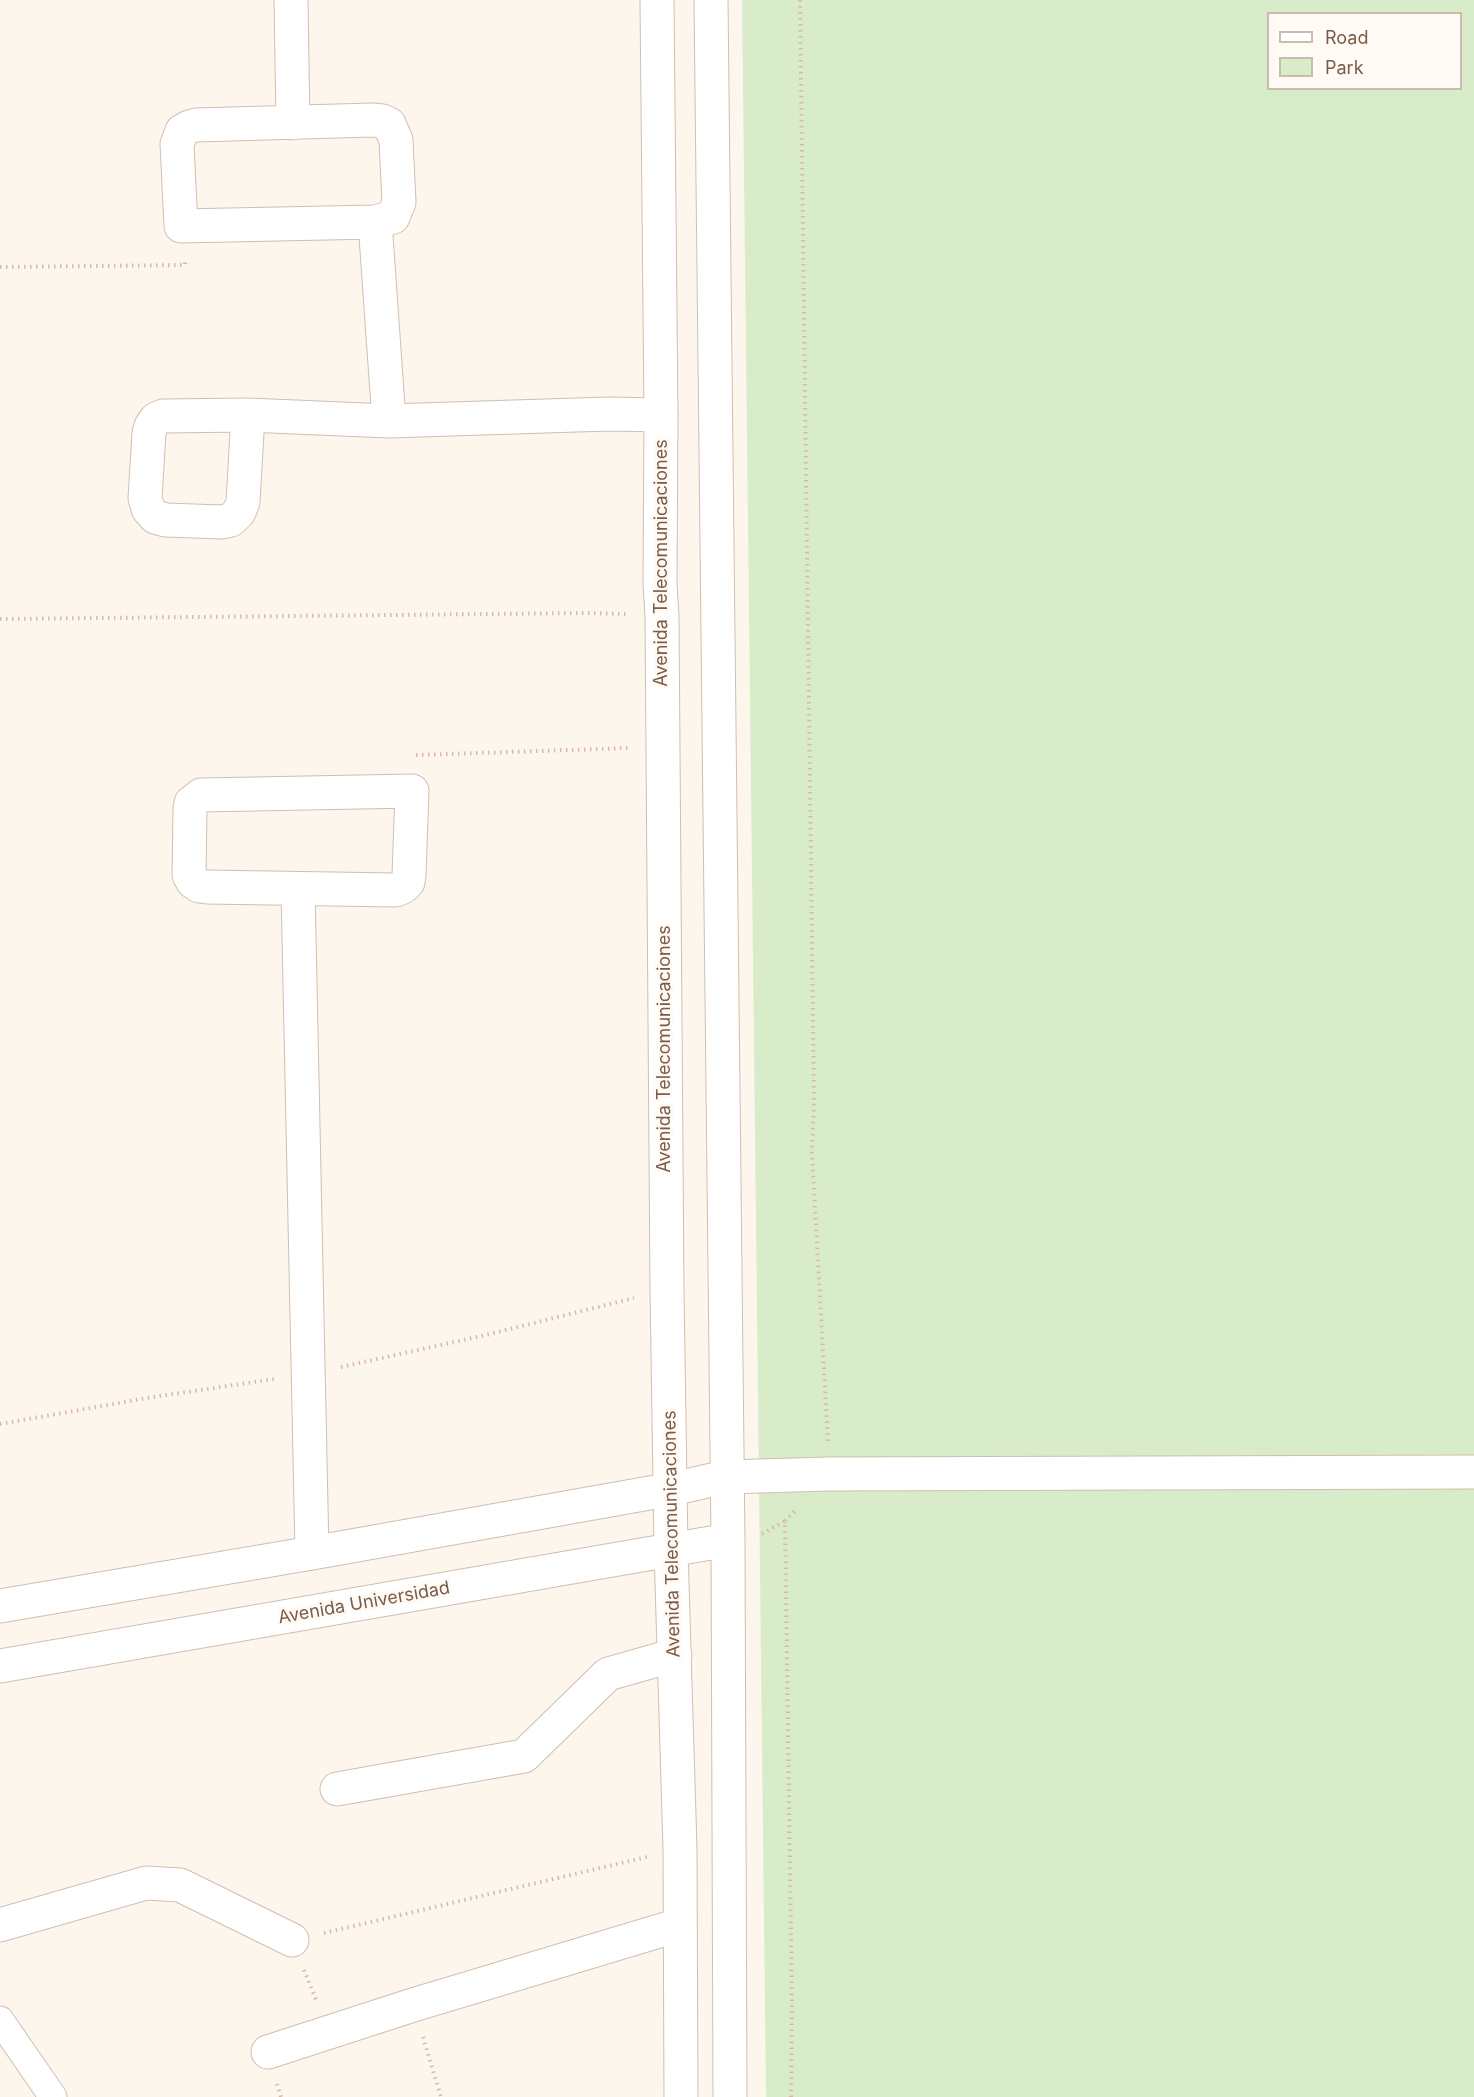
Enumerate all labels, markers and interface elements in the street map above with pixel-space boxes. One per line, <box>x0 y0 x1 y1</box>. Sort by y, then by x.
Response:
legend <box>1267 12 1462 90</box>
text: Road <box>1325 27 1368 48</box>
text: Park <box>1325 57 1364 78</box>
street label: Avenida Telecomunicaciones <box>651 439 673 687</box>
street label: Avenida Telecomunicaciones <box>654 925 676 1173</box>
street label: Avenida Telecomunicaciones <box>659 1410 685 1658</box>
street label: Avenida Universidad <box>276 1577 452 1629</box>

